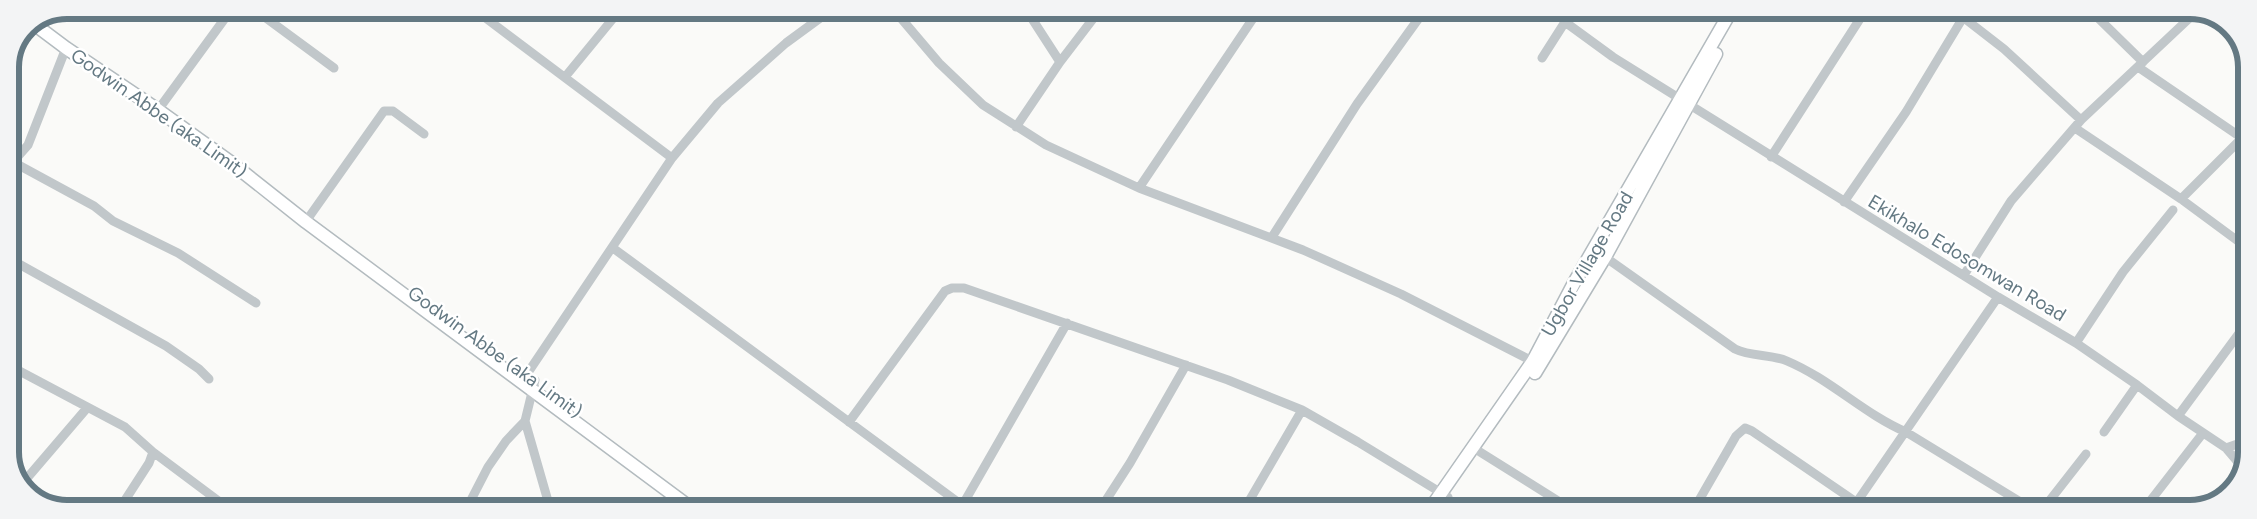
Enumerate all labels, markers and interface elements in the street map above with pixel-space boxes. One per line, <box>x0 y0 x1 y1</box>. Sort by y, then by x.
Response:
street label: Godwin Abbe (aka Limit) <box>66 43 252 183</box>
street label: Ugbor Village Road <box>1536 187 1638 341</box>
street label: Ekikhalo Edosomwan Road <box>1864 190 2070 326</box>
street label: Godwin Abbe (aka Limit) <box>403 281 587 423</box>

